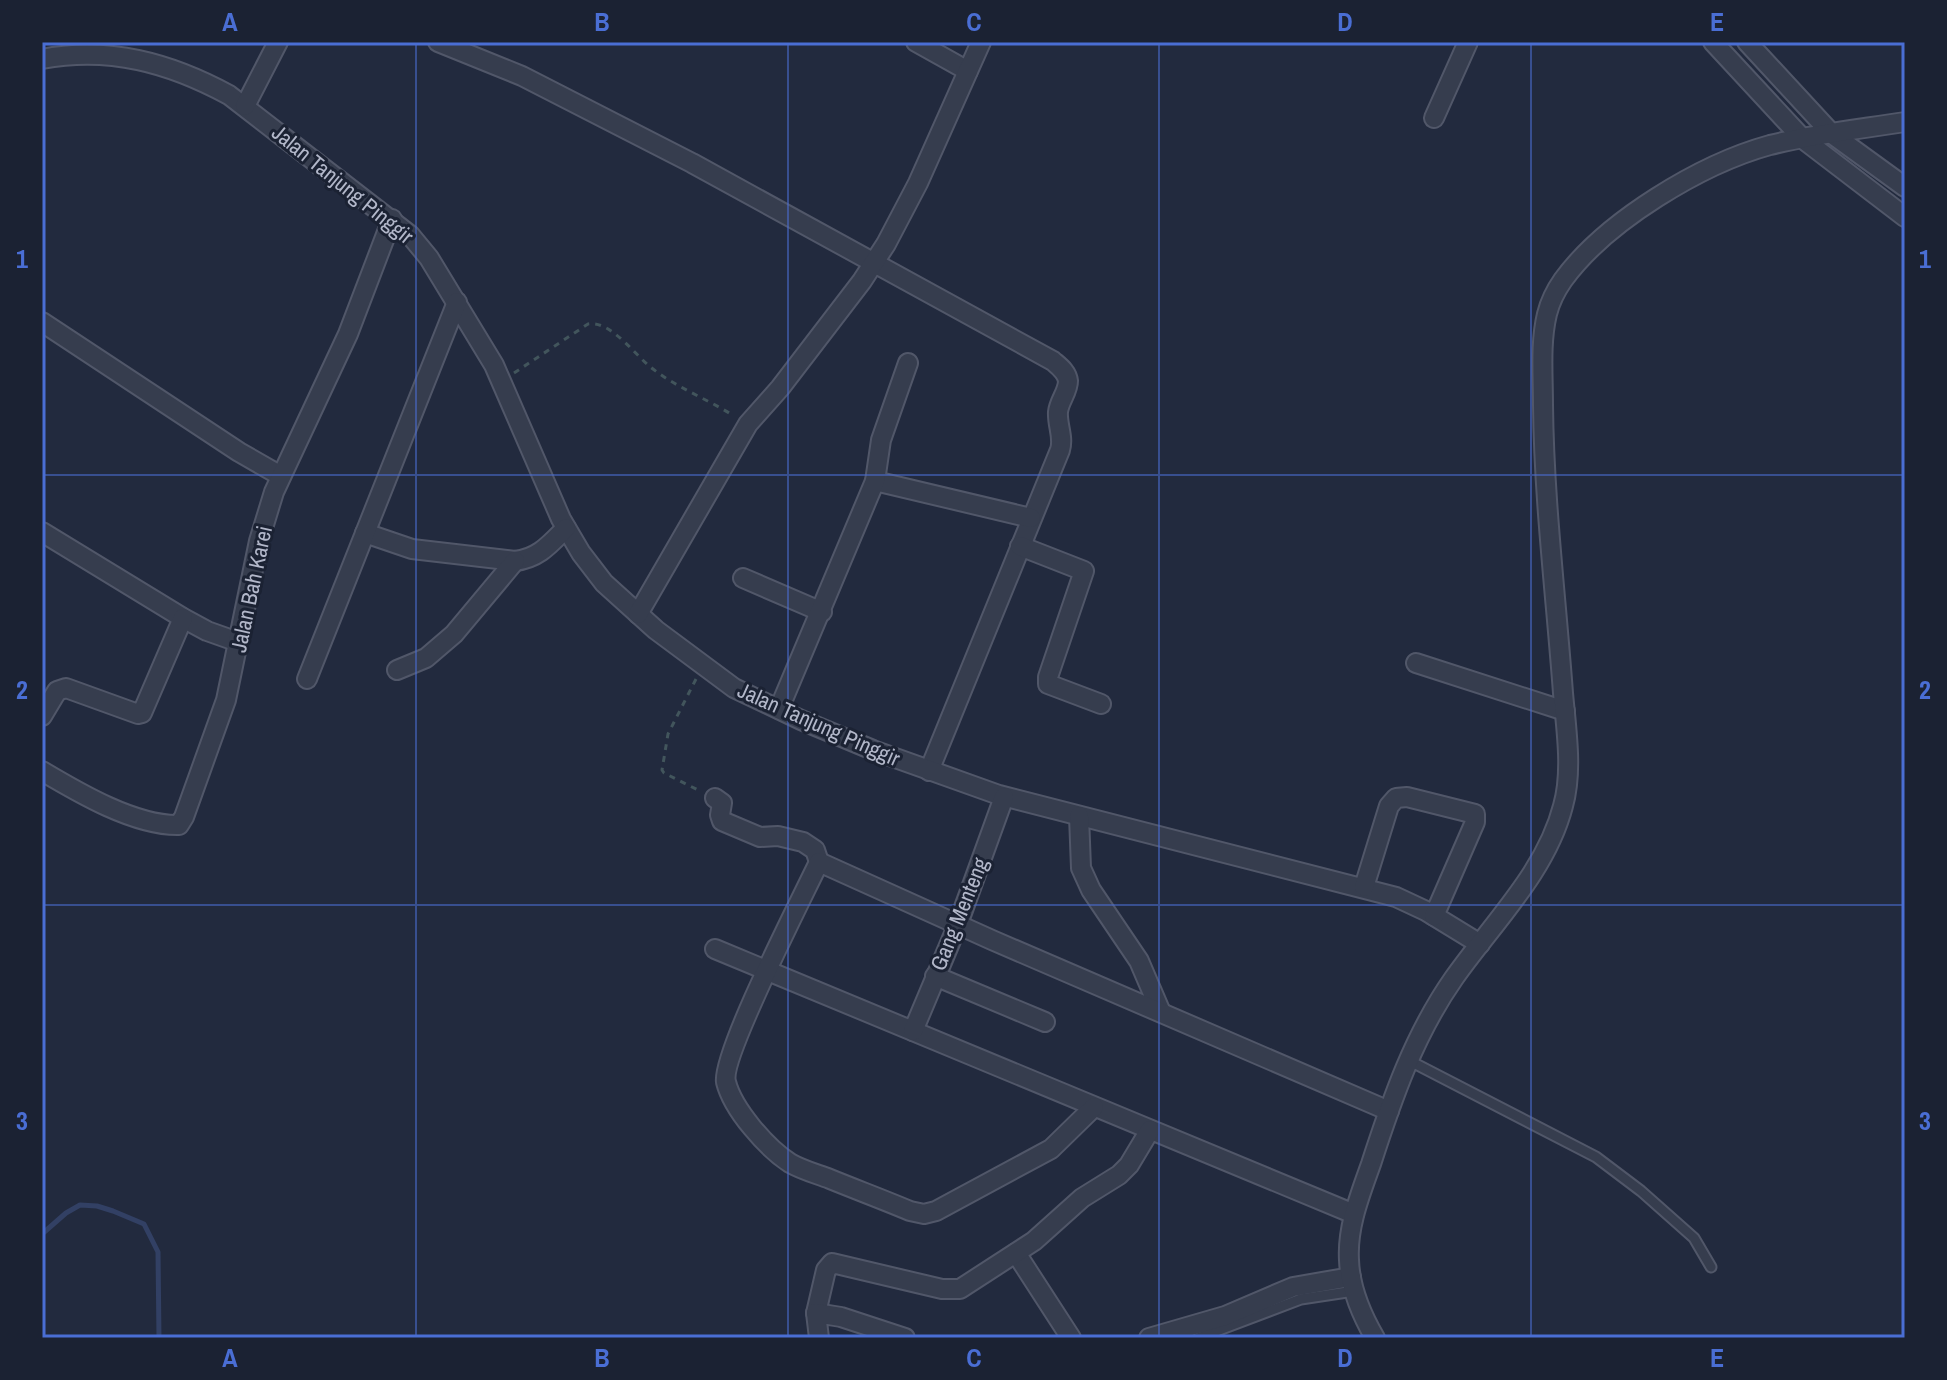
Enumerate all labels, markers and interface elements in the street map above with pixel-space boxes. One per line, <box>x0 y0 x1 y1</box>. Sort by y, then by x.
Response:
text: A <box>222 4 238 39</box>
text: B <box>594 4 610 39</box>
text: C <box>966 4 982 39</box>
text: D <box>1337 4 1353 39</box>
text: E <box>1710 4 1724 39</box>
street label: Jalan Tanjung Pinggir <box>266 117 420 251</box>
text: 1 <box>16 241 28 276</box>
text: 1 <box>1919 241 1931 276</box>
street label: Jalan Bah Karei <box>223 523 279 655</box>
text: 2 <box>16 672 28 707</box>
text: 2 <box>1919 672 1931 707</box>
street label: Jalan Tanjung Pinggir <box>733 675 905 773</box>
street label: Gang Menteng <box>923 853 995 975</box>
text: 3 <box>16 1103 28 1138</box>
text: 3 <box>1919 1103 1931 1138</box>
text: A <box>222 1340 238 1375</box>
text: B <box>594 1340 610 1375</box>
text: C <box>966 1340 982 1375</box>
text: D <box>1337 1340 1353 1375</box>
text: E <box>1710 1340 1724 1375</box>

